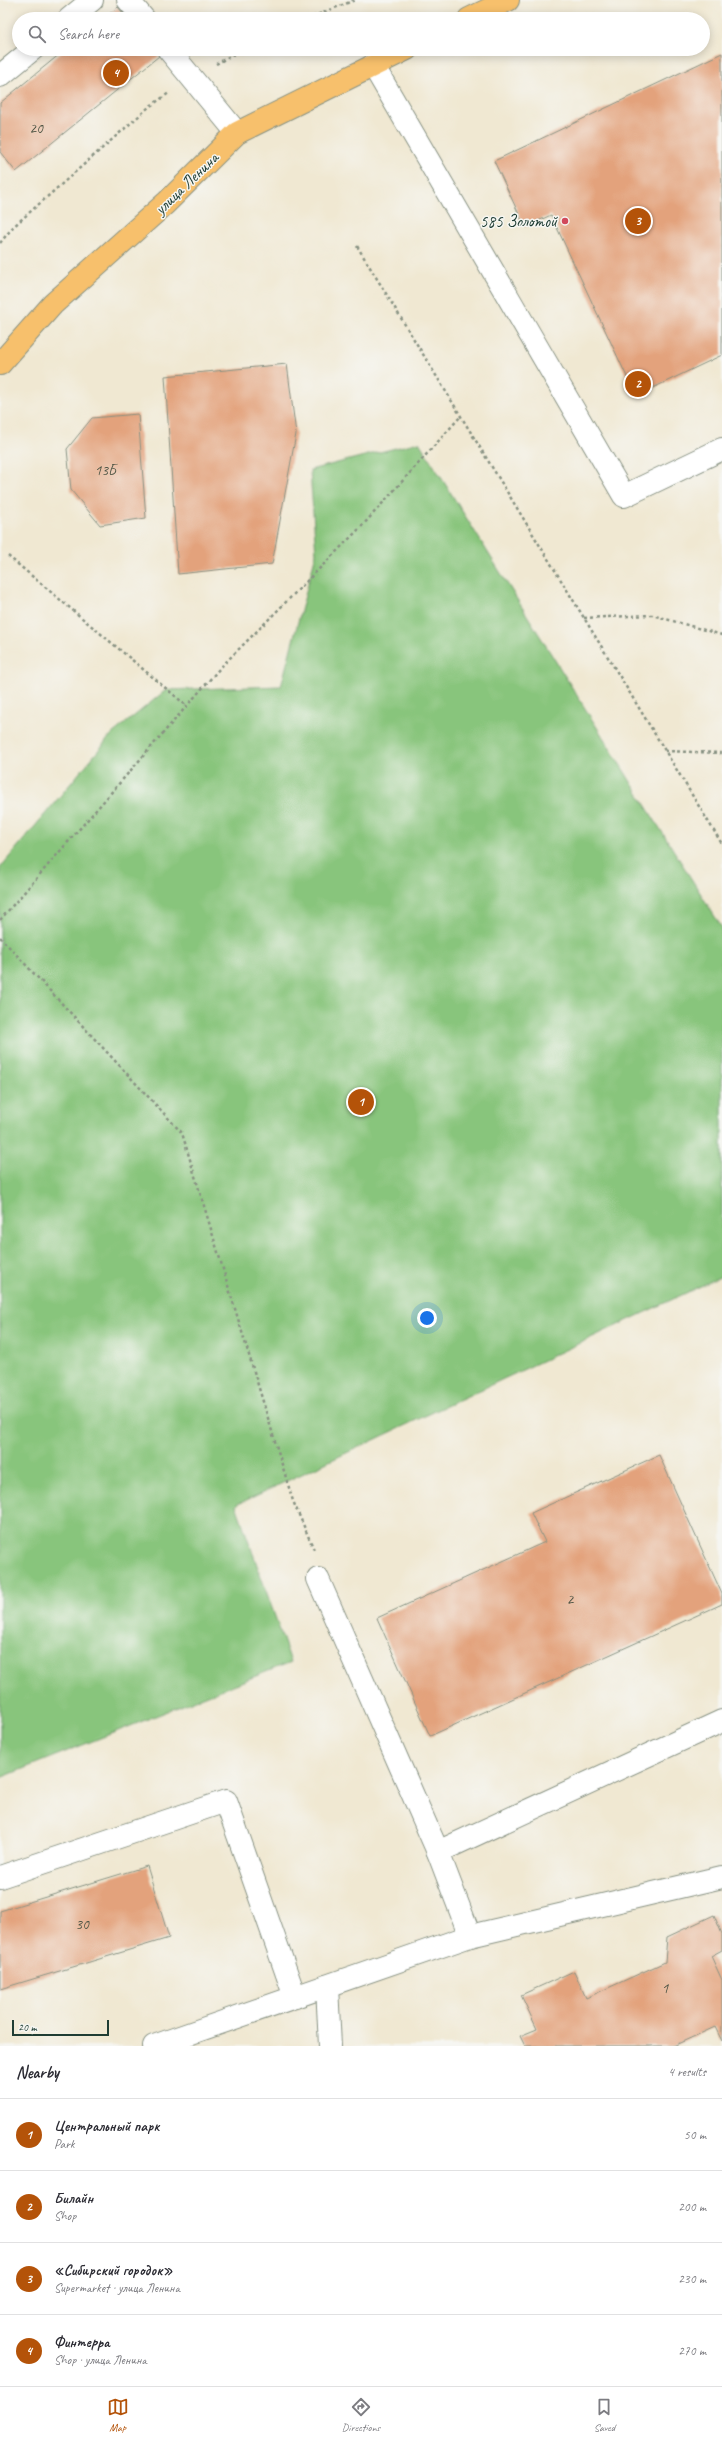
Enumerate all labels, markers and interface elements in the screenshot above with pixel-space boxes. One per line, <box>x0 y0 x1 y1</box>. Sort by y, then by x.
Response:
search box <box>12 12 710 56</box>
icon: search <box>26 23 48 45</box>
text: Search here <box>58 25 119 44</box>
pin: 4 <box>103 58 129 88</box>
house number: 20 <box>29 119 44 138</box>
street label: улица Ленина <box>149 146 224 220</box>
pin: 3 <box>625 206 651 236</box>
place label: 585 Золотой <box>480 211 558 232</box>
marker: 585 Золотой <box>560 216 570 226</box>
pin: 2 <box>625 369 651 399</box>
house number: 13Б <box>94 461 118 480</box>
pin: 1 <box>348 1087 374 1117</box>
your location <box>417 1308 437 1328</box>
house number: 2 <box>567 1590 575 1609</box>
house number: 30 <box>75 1915 90 1934</box>
house number: 1 <box>662 1979 670 1998</box>
scale bar <box>12 2018 109 2037</box>
text: 20 m <box>18 2020 37 2034</box>
text: Nearby <box>16 2062 59 2083</box>
text: 4 results <box>668 2064 706 2080</box>
text: Центральный парк <box>54 2117 160 2136</box>
text: 1 <box>26 2127 32 2143</box>
text: 50 m <box>684 2127 706 2143</box>
text: Park <box>54 2136 75 2152</box>
text: Билайн <box>54 2189 93 2208</box>
text: 2 <box>26 2199 32 2215</box>
text: 200 m <box>678 2199 706 2215</box>
text: Shop <box>54 2208 76 2224</box>
text: «Сибирский городок» <box>54 2261 173 2280</box>
text: 3 <box>26 2271 32 2287</box>
text: 230 m <box>678 2271 706 2287</box>
text: Supermarket · улица Ленина <box>54 2280 180 2296</box>
text: Финтерра <box>54 2333 110 2352</box>
text: 4 <box>26 2343 32 2359</box>
text: 270 m <box>678 2343 706 2359</box>
text: Shop · улица Ленина <box>54 2352 147 2368</box>
tab: Map <box>107 2396 129 2434</box>
tab: Directions <box>342 2396 380 2434</box>
tab: Saved <box>593 2396 615 2434</box>

